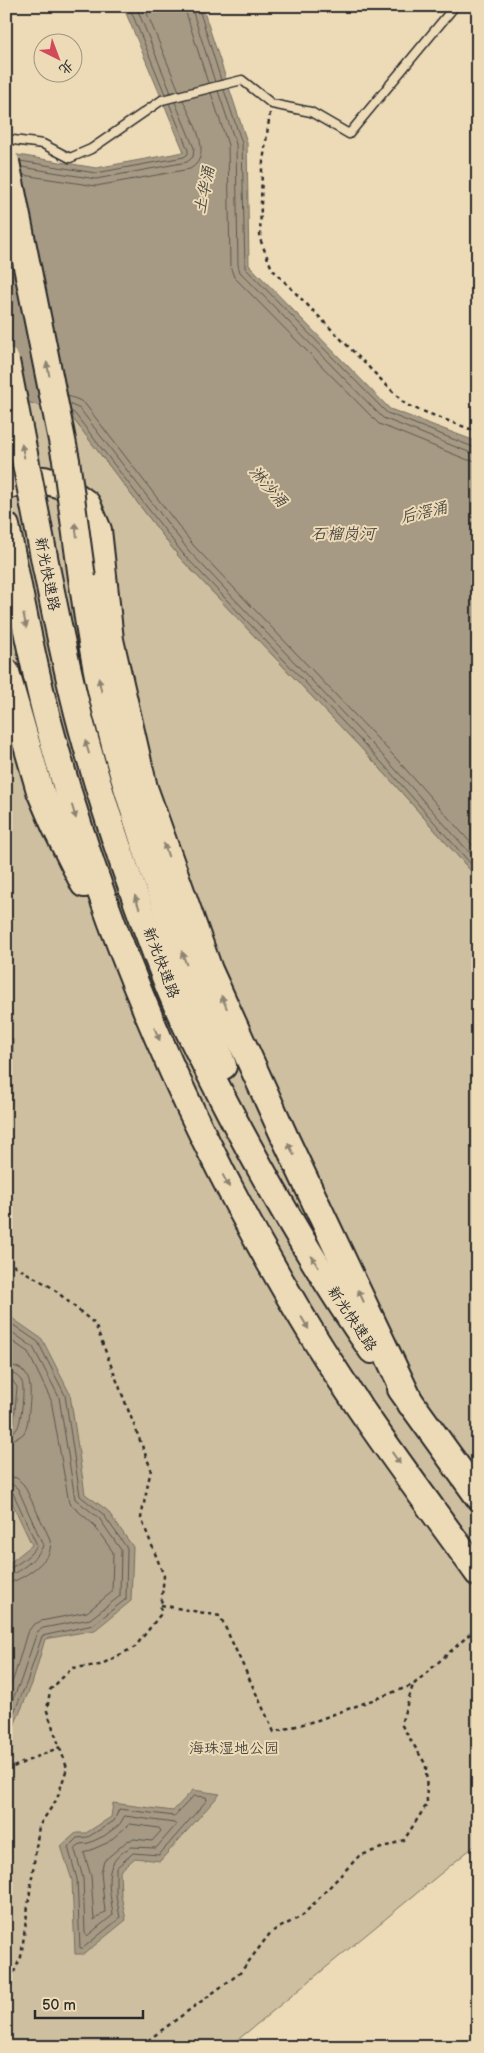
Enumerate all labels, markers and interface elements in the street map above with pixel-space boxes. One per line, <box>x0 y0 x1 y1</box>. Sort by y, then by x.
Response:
north arrow <box>32 32 82 82</box>
text: 北 <box>55 56 77 78</box>
water label: 土华涌 <box>191 164 219 215</box>
one-way arrow <box>44 362 52 377</box>
one-way arrow <box>19 442 27 458</box>
water label: 淋沙涌 <box>245 463 292 512</box>
water label: 后滘涌 <box>398 498 450 528</box>
one-way arrow <box>72 521 80 537</box>
water label: 石榴岗河 <box>311 525 378 544</box>
street label: 新光快速路 <box>31 535 63 613</box>
one-way arrow <box>21 613 29 629</box>
one-way arrow <box>96 677 104 693</box>
one-way arrow <box>83 739 91 754</box>
one-way arrow <box>71 805 79 820</box>
one-way arrow <box>162 842 170 857</box>
one-way arrow <box>133 894 140 909</box>
street label: 新光快速路 <box>139 925 183 1001</box>
one-way arrow <box>180 950 187 965</box>
one-way arrow <box>219 995 227 1009</box>
one-way arrow <box>154 1027 162 1041</box>
one-way arrow <box>287 1142 295 1157</box>
one-way arrow <box>222 1173 230 1188</box>
one-way arrow <box>310 1256 319 1269</box>
street label: 新光快速路 <box>323 1283 381 1355</box>
one-way arrow <box>356 1289 364 1303</box>
one-way arrow <box>301 1316 310 1329</box>
one-way arrow <box>391 1451 401 1464</box>
park label: 海珠湿地公园 <box>189 1739 279 1758</box>
scale bar <box>35 1988 142 2020</box>
text: 50 m <box>42 1996 76 2015</box>

